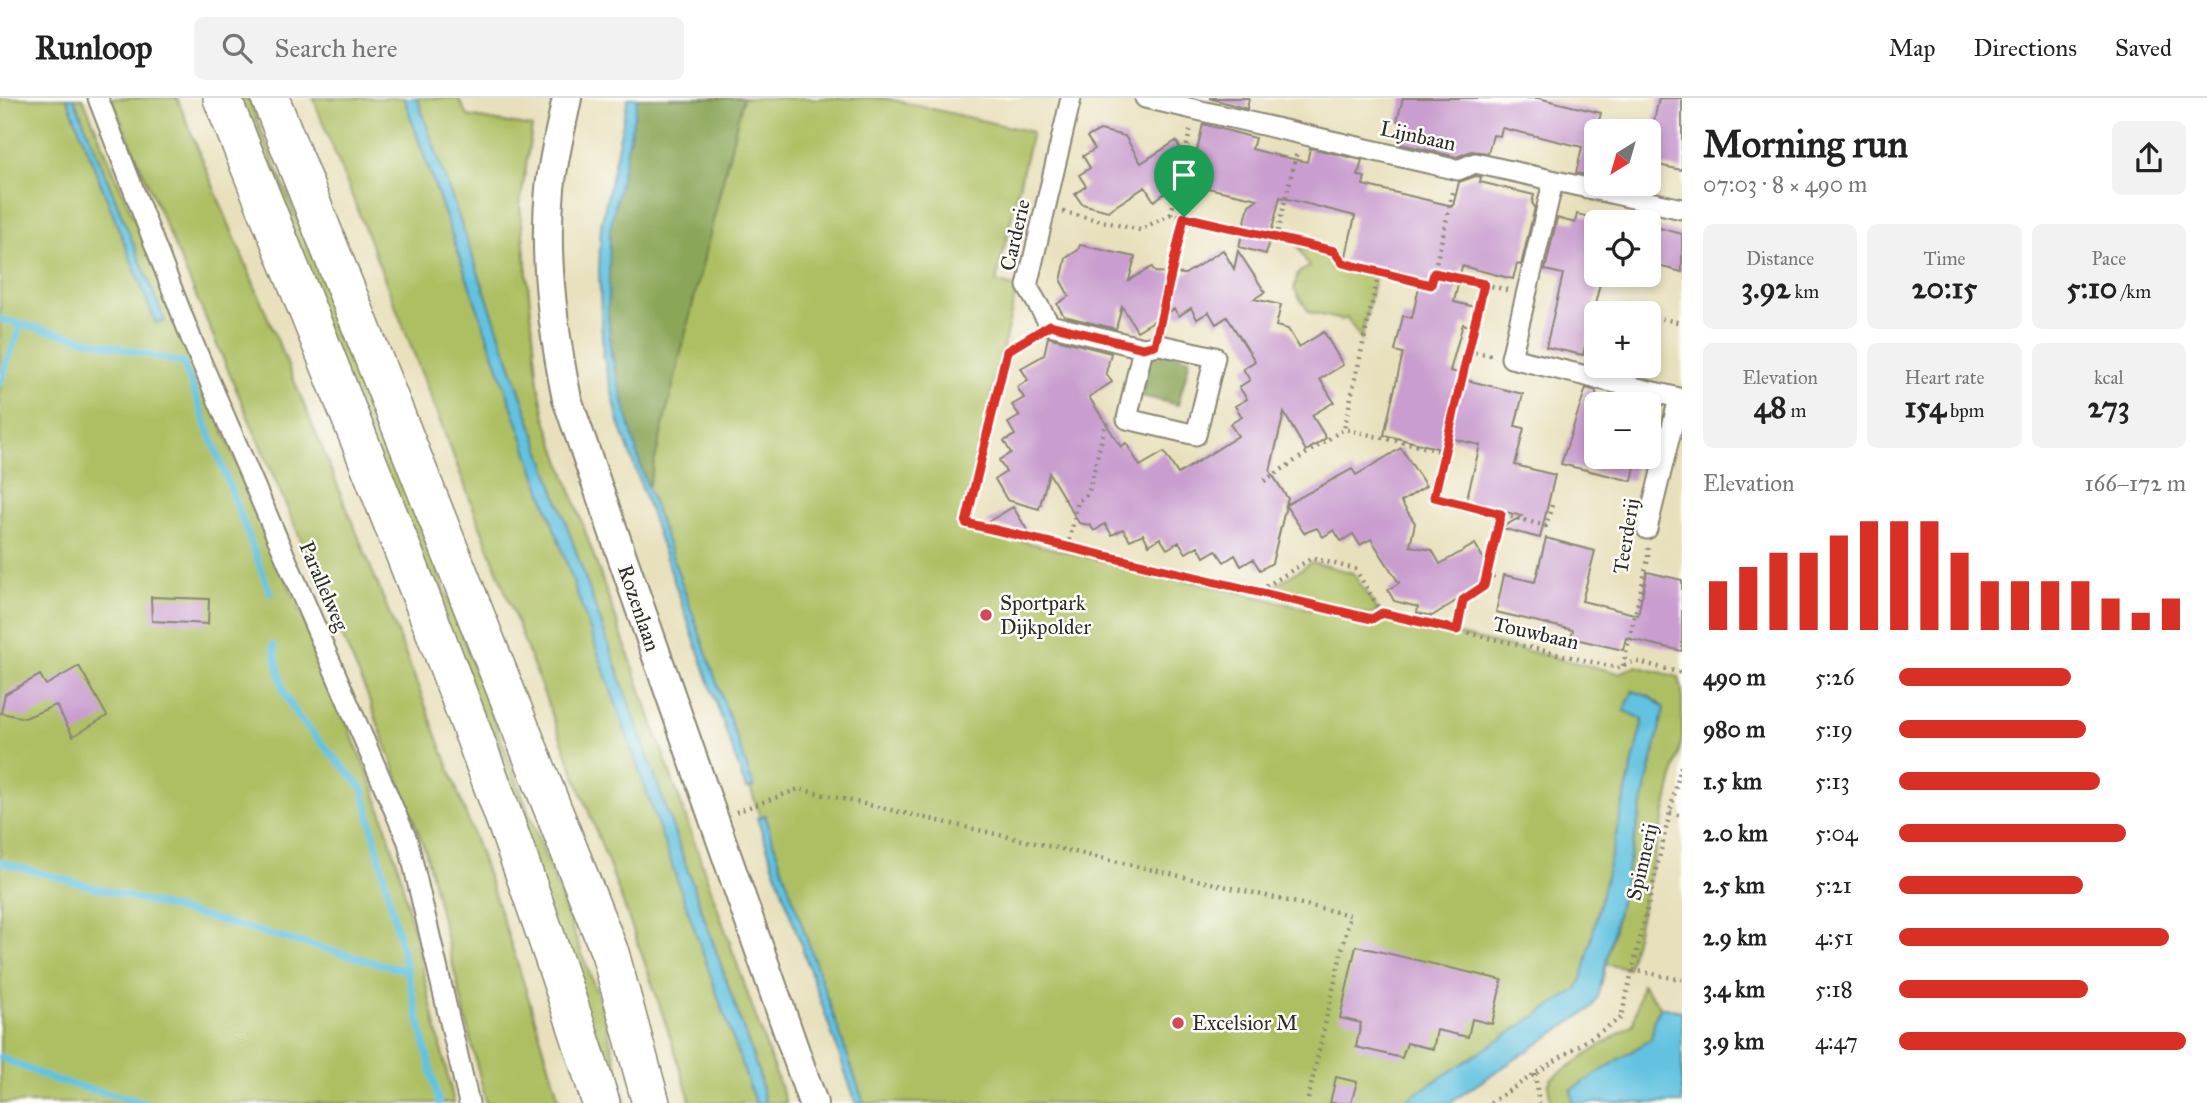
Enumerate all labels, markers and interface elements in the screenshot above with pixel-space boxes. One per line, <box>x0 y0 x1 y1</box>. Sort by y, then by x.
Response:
search box <box>194 17 684 80</box>
text: Runloop <box>35 28 152 68</box>
icon: search <box>218 29 256 67</box>
text: Search here <box>274 32 397 64</box>
text: Map <box>1889 33 1936 63</box>
text: Directions <box>1974 33 2077 63</box>
text: Saved <box>2115 33 2172 63</box>
street label: Lijnbaan <box>1378 115 1458 157</box>
north arrow <box>1584 119 1661 196</box>
map controls <box>1584 119 1661 469</box>
text: Morning run <box>1703 121 1908 167</box>
button: share <box>2112 121 2186 195</box>
pin <box>1154 145 1214 217</box>
icon: arrive <box>1165 156 1203 194</box>
text: 07:03 · 8 × 490 m <box>1703 170 1867 198</box>
street label: Carderie <box>994 196 1036 273</box>
button: locate <box>1584 210 1661 287</box>
text: Distance <box>1746 247 1814 270</box>
text: Time <box>1923 247 1966 270</box>
text: Pace <box>2092 247 2126 270</box>
text: 3.92 <box>1741 270 1790 306</box>
text: 20:15 <box>1912 270 1977 306</box>
text: 5:10 <box>2066 270 2117 306</box>
text: km <box>1790 280 1819 303</box>
text: /km <box>2117 280 2151 303</box>
button: + <box>1584 301 1661 378</box>
text: Elevation <box>1742 366 1818 389</box>
text: Heart rate <box>1905 366 1984 389</box>
text: kcal <box>2094 366 2124 389</box>
text: 48 <box>1754 389 1786 425</box>
text: 154 <box>1904 389 1946 425</box>
text: 273 <box>2088 389 2130 425</box>
button: − <box>1584 392 1661 469</box>
text: m <box>1786 399 1807 422</box>
text: bpm <box>1946 399 1985 422</box>
text: Elevation <box>1703 469 1794 497</box>
text: 166–172 m <box>2084 469 2186 497</box>
street label: Teerderij <box>1607 496 1645 576</box>
street label: Parallelweg <box>293 537 355 635</box>
street label: Rozenlaan <box>612 561 666 655</box>
place label: Sportpark Dijkpolder <box>1000 590 1091 640</box>
marker: Sportpark Dijkpolder <box>978 607 994 623</box>
street label: Touwbaan <box>1490 610 1582 656</box>
text: 490 m <box>1703 663 1766 691</box>
text: 5:26 <box>1815 663 1855 691</box>
text: 980 m <box>1703 715 1765 743</box>
text: 5:19 <box>1815 715 1853 743</box>
text: 1.5 km <box>1703 767 1762 795</box>
text: 5:13 <box>1815 767 1850 795</box>
text: 2.0 km <box>1703 819 1768 847</box>
text: 5:04 <box>1815 819 1858 847</box>
street label: Spinnerij <box>1620 821 1664 903</box>
text: 2.5 km <box>1703 871 1765 899</box>
text: 5:21 <box>1815 871 1852 899</box>
text: 2.9 km <box>1703 923 1767 951</box>
text: 4:51 <box>1815 923 1853 951</box>
text: 3.4 km <box>1703 975 1765 1003</box>
text: 5:18 <box>1815 975 1853 1003</box>
place label: Excelsior M <box>1192 1010 1298 1036</box>
marker: Excelsior M <box>1170 1015 1186 1031</box>
text: 3.9 km <box>1703 1027 1764 1055</box>
text: 4:47 <box>1815 1027 1858 1055</box>

